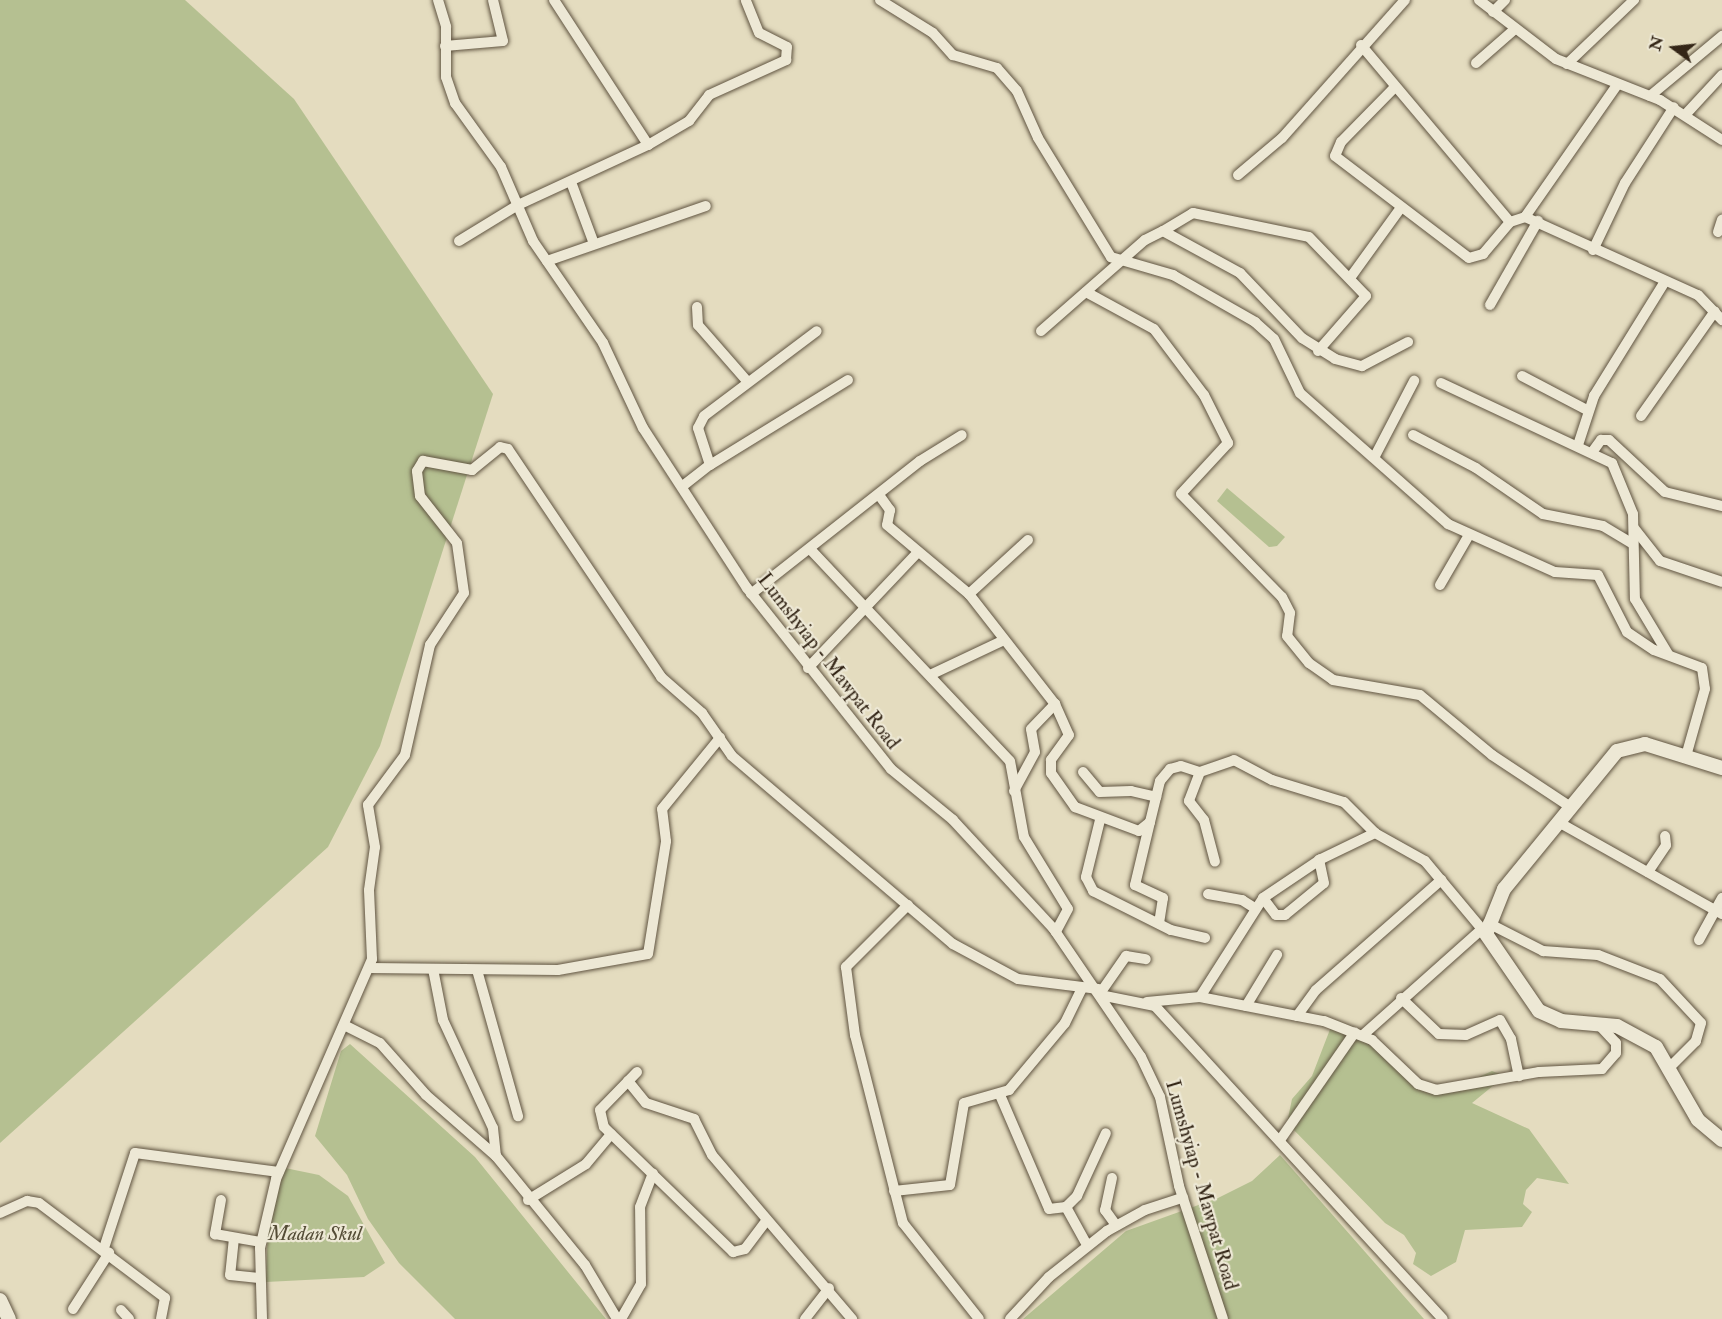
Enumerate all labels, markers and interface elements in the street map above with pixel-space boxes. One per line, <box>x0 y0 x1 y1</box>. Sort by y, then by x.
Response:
north arrow <box>1644 18 1704 78</box>
text: N <box>1645 34 1668 53</box>
street label: Lumshyiap - Mawpat Road <box>753 568 905 754</box>
street label: Lumshyiap - Mawpat Road <box>1161 1077 1243 1293</box>
park label: Madan Skul <box>269 1221 361 1245</box>

